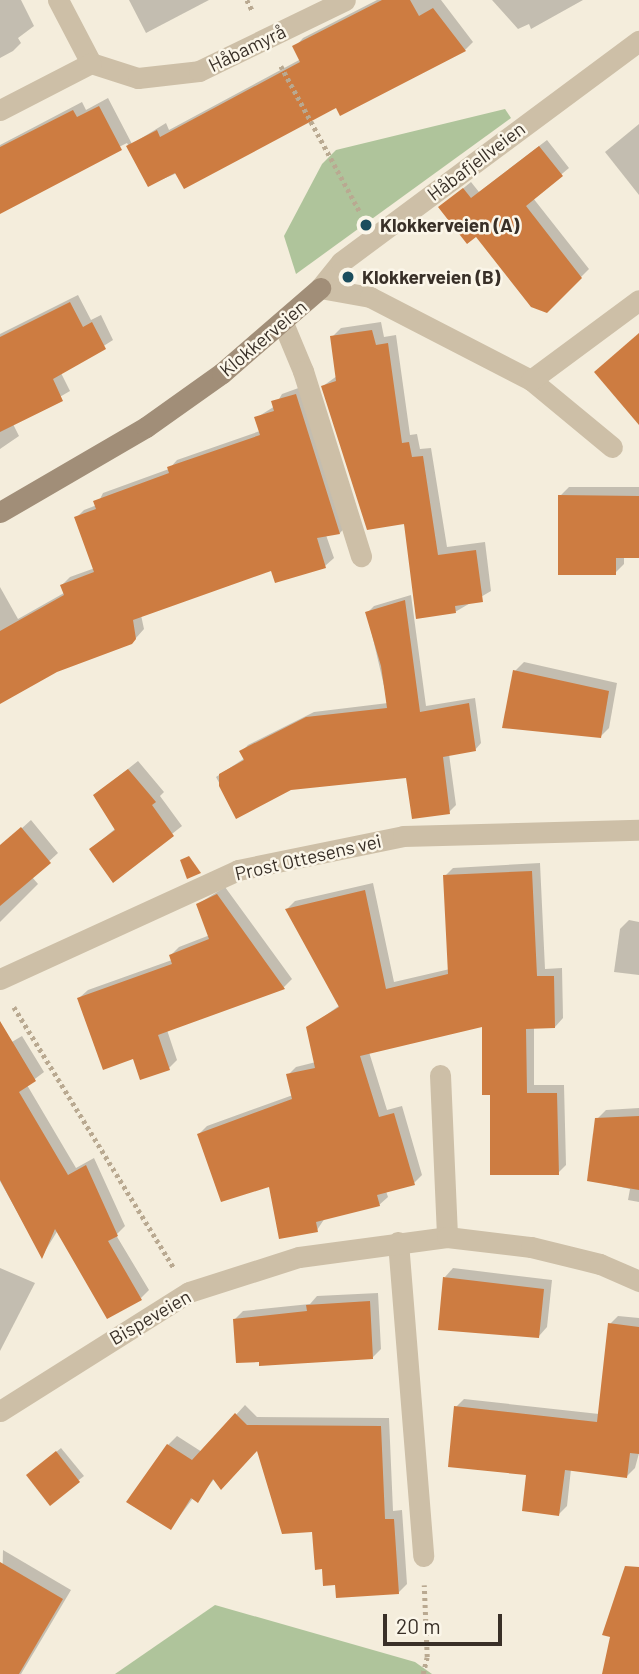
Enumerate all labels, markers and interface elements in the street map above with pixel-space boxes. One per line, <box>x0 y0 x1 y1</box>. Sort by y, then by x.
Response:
street label: Håbamyrå <box>205 20 289 76</box>
street label: Håbafjellveien <box>423 117 529 205</box>
place label: Klokkerveien (A) <box>380 214 519 236</box>
marker: Klokkerveien (A) <box>358 217 374 233</box>
place label: Klokkerveien (B) <box>362 266 500 288</box>
marker: Klokkerveien (B) <box>340 269 356 285</box>
street label: Klokkerveien <box>215 295 311 381</box>
street label: Prost Ottesens vei <box>233 829 383 885</box>
street label: Bispeveien <box>105 1285 195 1349</box>
scale bar <box>387 1600 506 1644</box>
text: 20 m <box>396 1613 441 1638</box>

